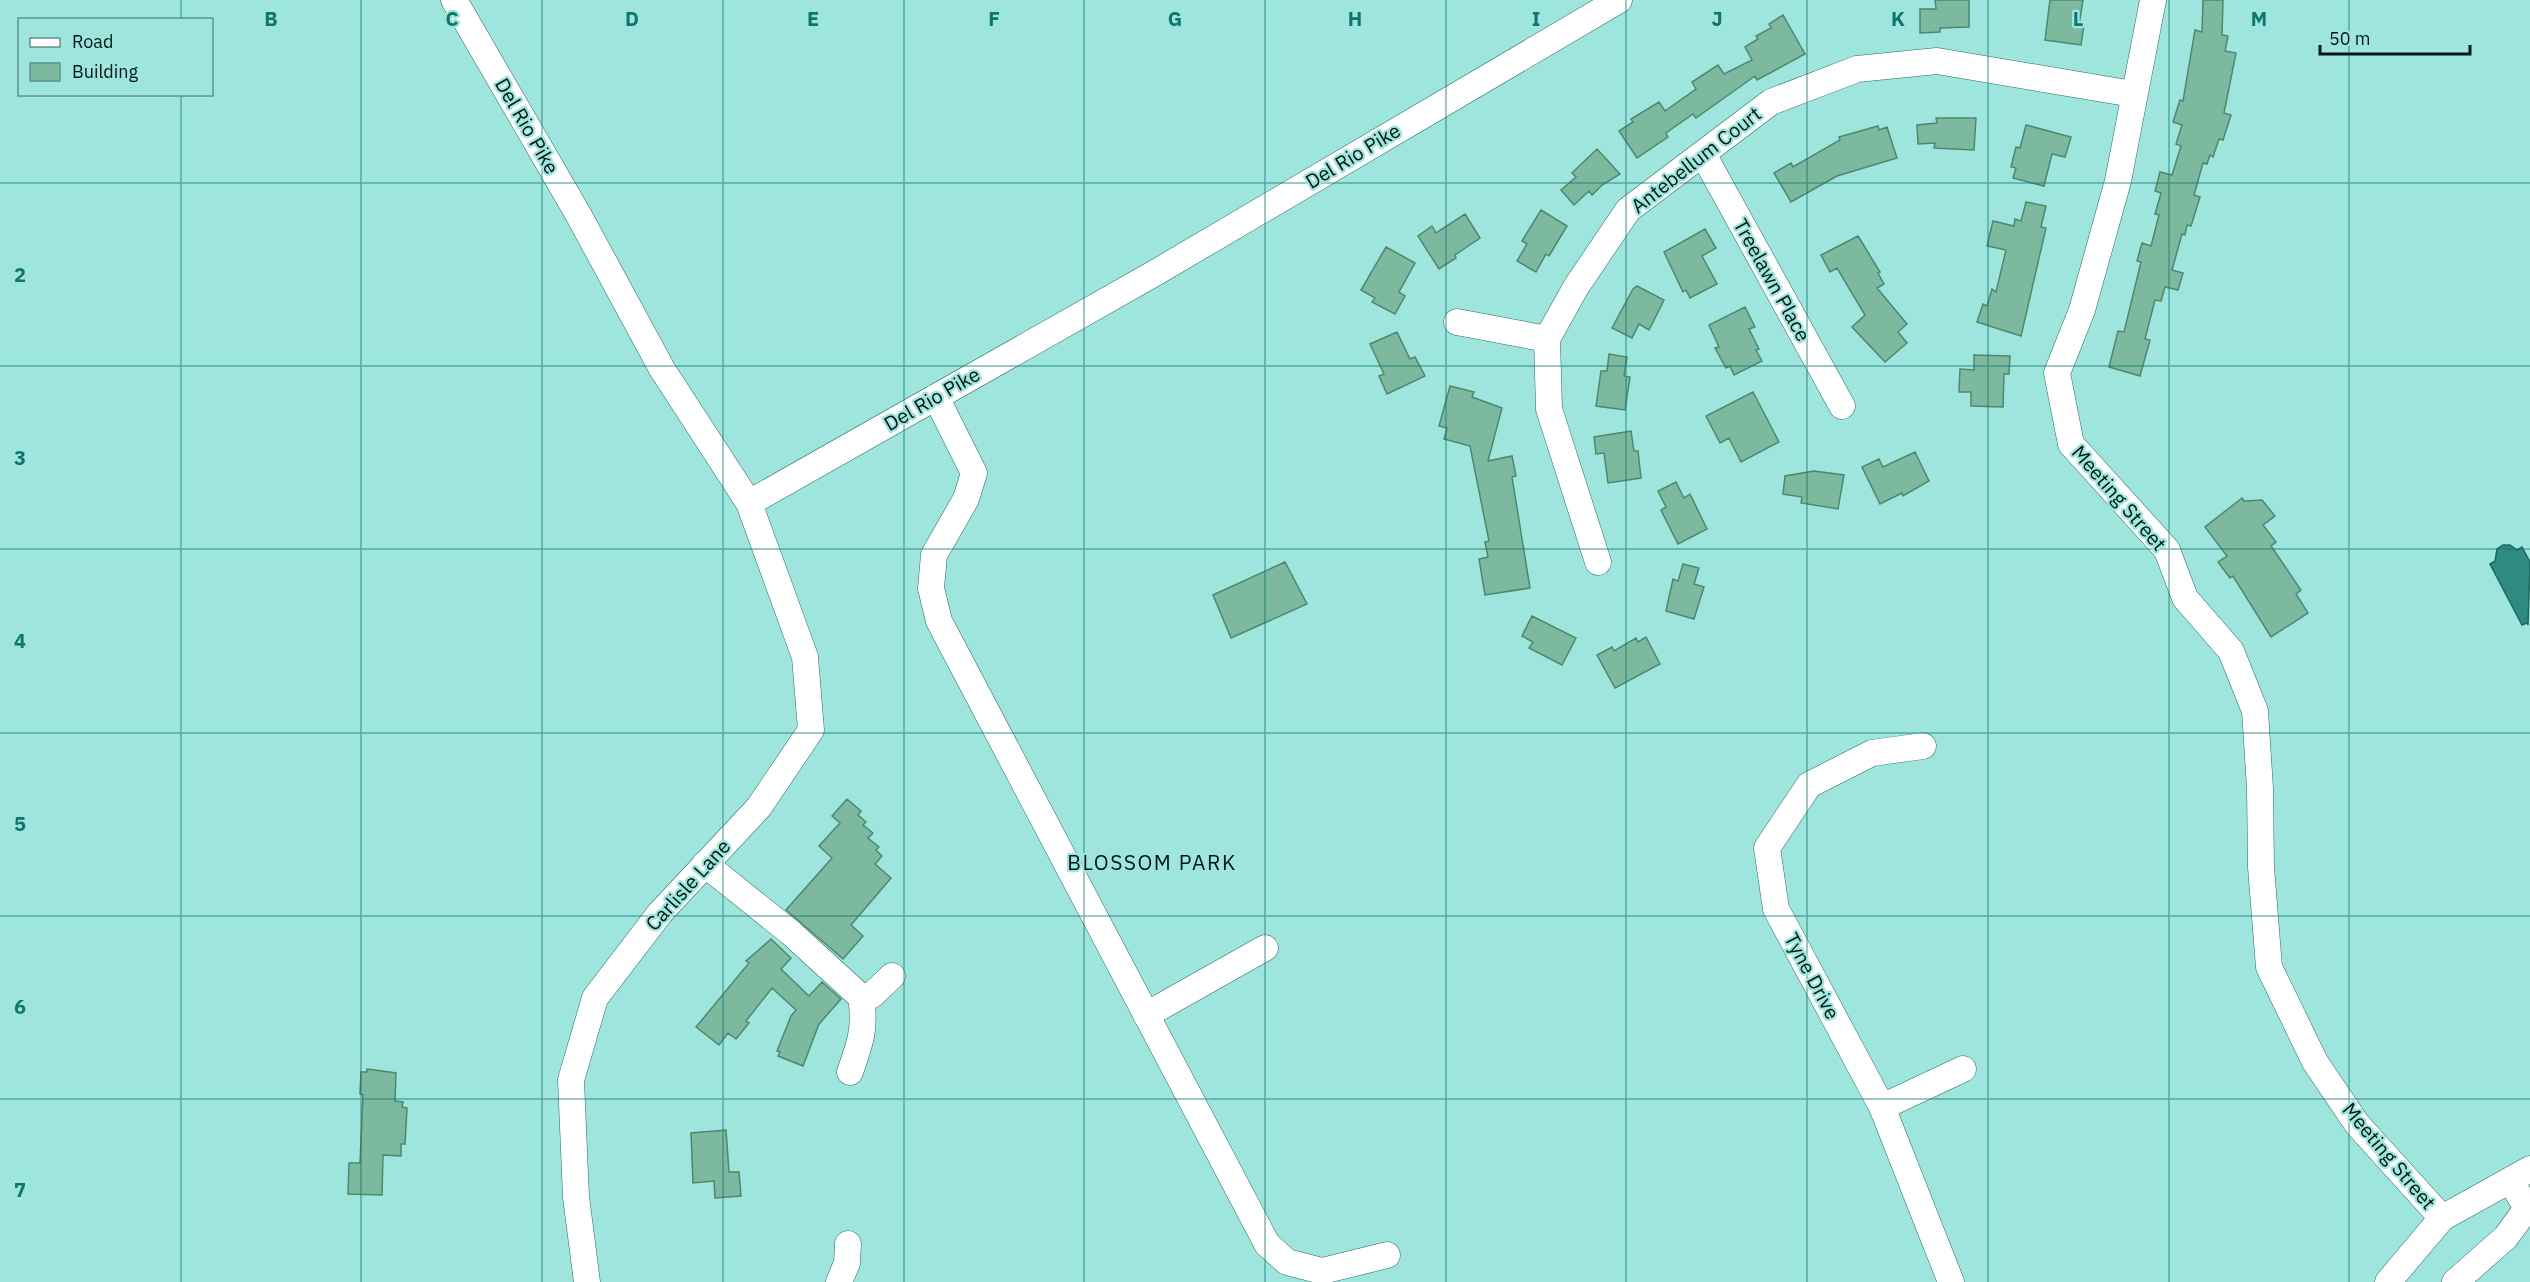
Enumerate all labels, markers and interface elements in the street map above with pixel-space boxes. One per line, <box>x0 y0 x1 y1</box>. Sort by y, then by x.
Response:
text: B <box>264 5 278 32</box>
text: C <box>445 5 459 32</box>
text: D <box>625 5 639 32</box>
text: E <box>807 5 819 32</box>
text: F <box>988 5 1000 32</box>
text: G <box>1168 5 1182 32</box>
text: H <box>1348 5 1362 32</box>
text: I <box>1532 5 1540 32</box>
text: J <box>1711 5 1723 32</box>
text: K <box>1891 5 1905 32</box>
text: L <box>2073 5 2083 32</box>
text: M <box>2251 5 2267 32</box>
legend <box>18 18 213 96</box>
scale bar <box>2320 18 2470 56</box>
text: 50 m <box>2329 27 2371 50</box>
text: Road <box>72 30 113 53</box>
text: Building <box>72 60 139 83</box>
street label: Del Rio Pike <box>489 73 566 179</box>
street label: Antebellum Court <box>1625 100 1766 219</box>
street label: Del Rio Pike <box>1300 117 1405 195</box>
street label: Treelawn Place <box>1728 214 1817 346</box>
text: 2 <box>14 261 26 288</box>
street label: Del Rio Pike <box>879 360 985 437</box>
street label: Meeting Street <box>2066 439 2173 556</box>
text: 3 <box>14 444 26 471</box>
text: 4 <box>14 627 26 654</box>
text: 5 <box>14 810 26 837</box>
street label: Carlisle Lane <box>639 833 736 936</box>
district label: BLOSSOM PARK <box>1067 848 1237 876</box>
street label: Tyne Drive <box>1778 928 1846 1024</box>
text: 6 <box>14 993 26 1020</box>
street label: Meeting Street <box>2337 1097 2442 1215</box>
text: 7 <box>14 1176 26 1203</box>

